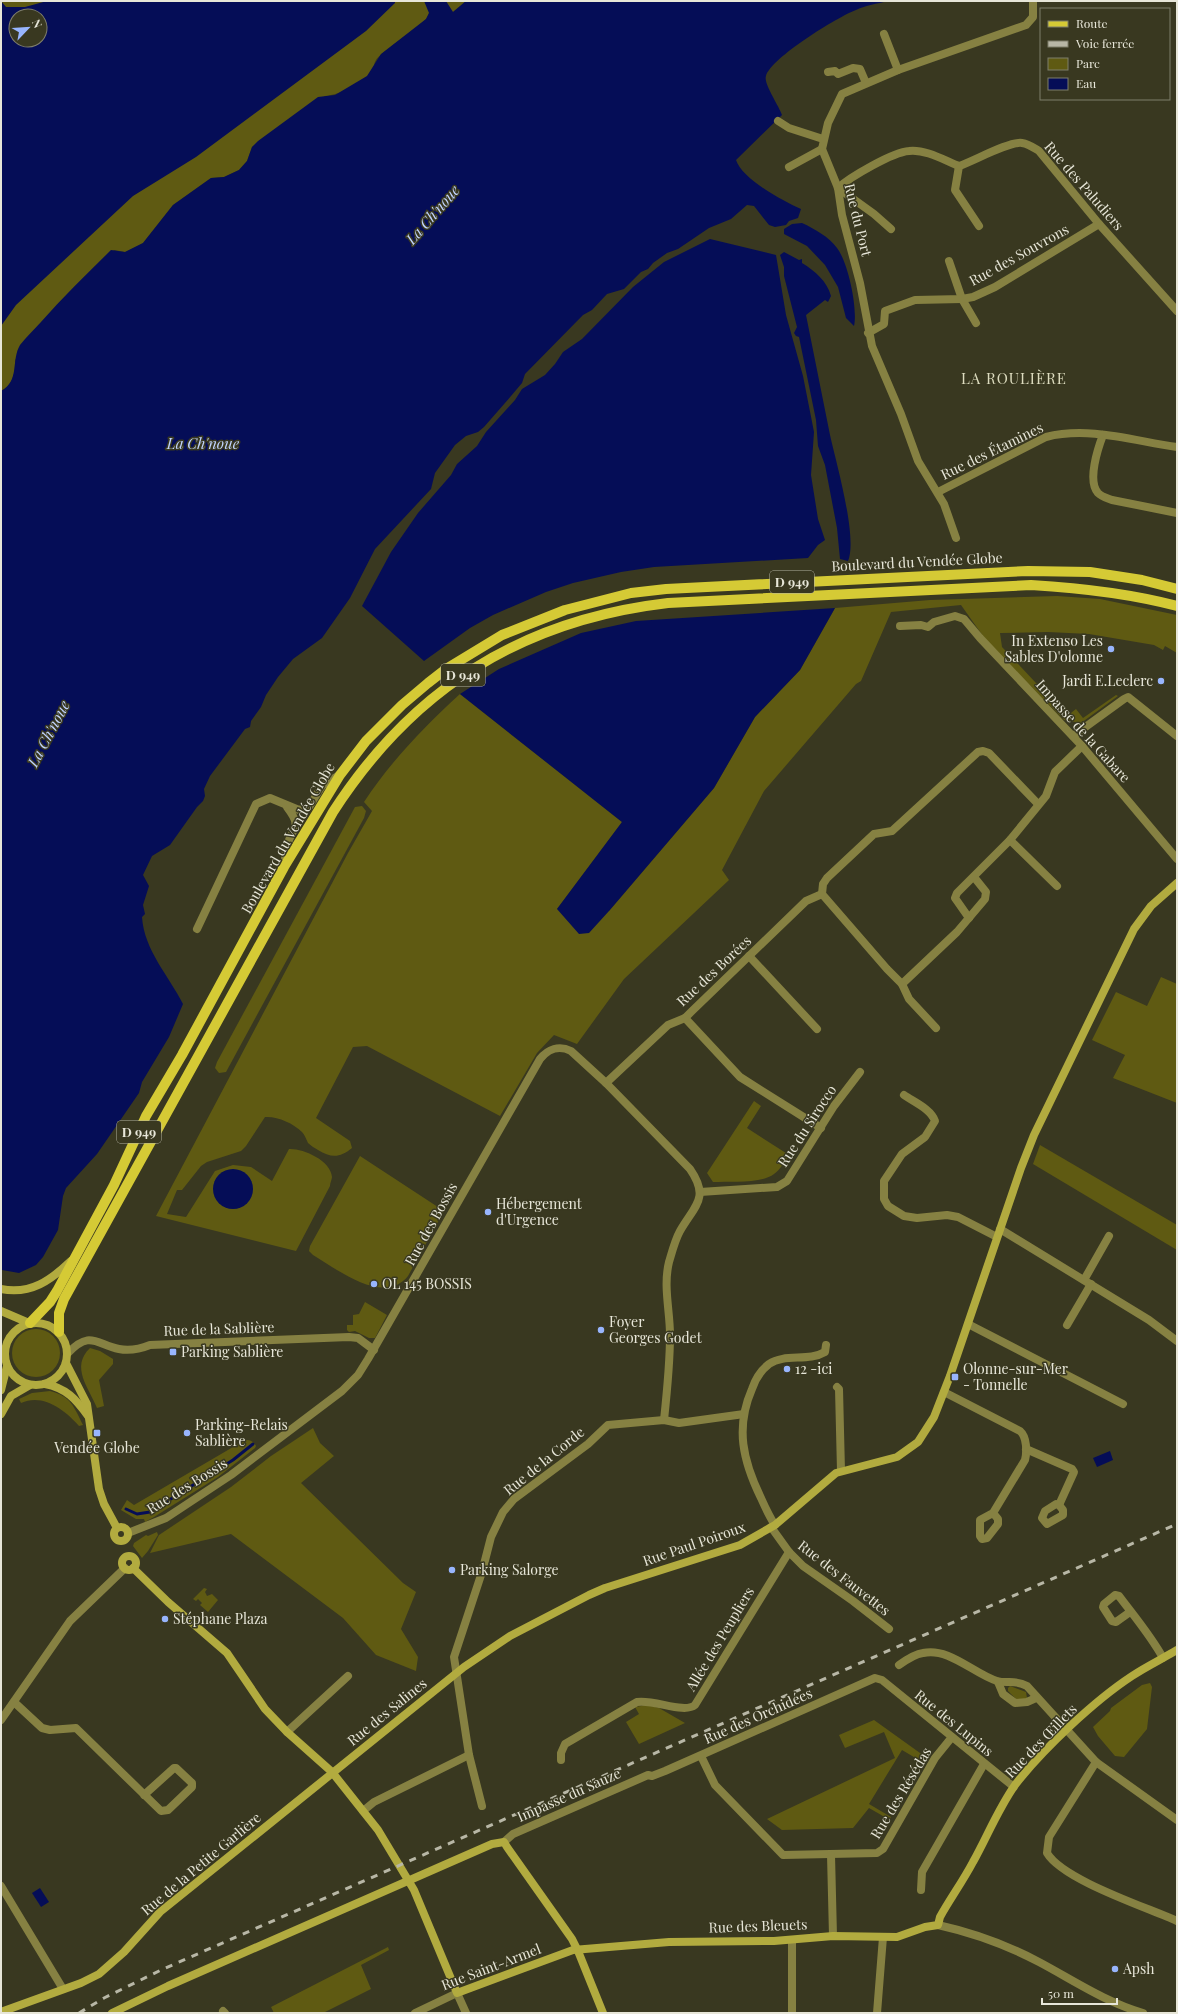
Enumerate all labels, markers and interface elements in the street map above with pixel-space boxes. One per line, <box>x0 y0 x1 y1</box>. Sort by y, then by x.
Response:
north arrow <box>8 8 48 48</box>
legend <box>1040 8 1170 100</box>
text: Route <box>1076 15 1108 31</box>
text: N <box>29 17 46 30</box>
text: Voie ferrée <box>1075 35 1134 51</box>
text: Parc <box>1076 55 1100 71</box>
text: Eau <box>1076 75 1096 91</box>
street label: Rue des Paludiers <box>1041 137 1128 234</box>
water label: La Ch'noue <box>400 180 464 249</box>
street label: Rue du Port <box>840 181 877 259</box>
street label: Rue des Souvrons <box>966 219 1072 290</box>
district label: LA ROULIÈRE <box>961 368 1067 388</box>
street label: Rue des Étamines <box>938 418 1046 484</box>
water label: La Ch'noue <box>166 433 240 453</box>
street label: Boulevard du Vendée Globe <box>831 548 1003 575</box>
road number: D 949 <box>770 571 814 593</box>
place label: In Extenso Les Sables D'olonne <box>1005 631 1103 666</box>
marker: In Extenso Les Sables D'olonne <box>1106 644 1116 654</box>
road number: D 949 <box>441 664 485 686</box>
place label: Jardi E.Leclerc <box>1061 671 1153 690</box>
street label: Impasse de la Gabare <box>1032 675 1135 786</box>
marker: Jardi E.Leclerc <box>1156 676 1166 686</box>
water label: La Ch'noue <box>22 696 74 771</box>
street label: Boulevard du Vendée Globe <box>236 759 339 917</box>
street label: Rue des Borées <box>672 931 755 1010</box>
street label: Rue du Sirocco <box>773 1081 840 1170</box>
road number: D 949 <box>117 1121 161 1143</box>
street label: Rue des Bossis <box>400 1179 461 1269</box>
place label: Hébergement d'Urgence <box>496 1194 583 1229</box>
marker: Hébergement d'Urgence <box>483 1207 493 1217</box>
place label: OL 145 BOSSIS <box>382 1274 472 1293</box>
marker: OL 145 BOSSIS <box>369 1279 379 1289</box>
place label: Foyer Georges Godet <box>609 1312 703 1347</box>
street label: Rue de la Sablière <box>163 1317 275 1340</box>
marker: Foyer Georges Godet <box>596 1325 606 1335</box>
place label: Parking Sablière <box>181 1342 283 1361</box>
marker: Parking Sablière <box>168 1347 178 1357</box>
place label: 12 -ici <box>795 1359 832 1378</box>
place label: Olonne-sur-Mer - Tonnelle <box>963 1359 1069 1394</box>
marker: 12 -ici <box>782 1364 792 1374</box>
marker: Olonne-sur-Mer - Tonnelle <box>950 1372 960 1382</box>
place label: Parking-Relais Sablière <box>195 1415 288 1450</box>
street label: Rue de la Corde <box>499 1422 588 1499</box>
marker: Vendée Globe <box>92 1428 102 1438</box>
marker: Parking-Relais Sablière <box>182 1428 192 1438</box>
place label: Vendée Globe <box>53 1438 140 1457</box>
street label: Rue des Bossis <box>143 1453 231 1518</box>
street label: Rue Paul Poiroux <box>640 1517 748 1570</box>
street label: Rue des Fauvettes <box>794 1536 894 1620</box>
place label: Parking Salorge <box>460 1560 559 1579</box>
marker: Parking Salorge <box>447 1565 457 1575</box>
street label: Allée des Peupliers <box>680 1583 758 1695</box>
place label: Stéphane Plaza <box>173 1609 268 1628</box>
marker: Stéphane Plaza <box>160 1614 170 1624</box>
street label: Rue des Salines <box>343 1674 430 1750</box>
street label: Rue des Orchidées <box>701 1683 815 1748</box>
street label: Rue des Lupins <box>911 1685 998 1760</box>
street label: Rue des Œillets <box>1000 1700 1081 1782</box>
street label: Rue des Résédas <box>866 1743 935 1842</box>
street label: Impasse du Sauze <box>514 1763 624 1826</box>
street label: Rue de la Petite Garlière <box>137 1808 265 1919</box>
street label: Rue des Bleuets <box>708 1914 808 1937</box>
street label: Rue Saint-Armel <box>438 1939 543 1994</box>
place label: Apsh <box>1122 1959 1155 1978</box>
marker: Apsh <box>1110 1964 1120 1974</box>
scale bar <box>1042 1980 1117 2006</box>
text: 50 m <box>1048 1985 1074 2001</box>

